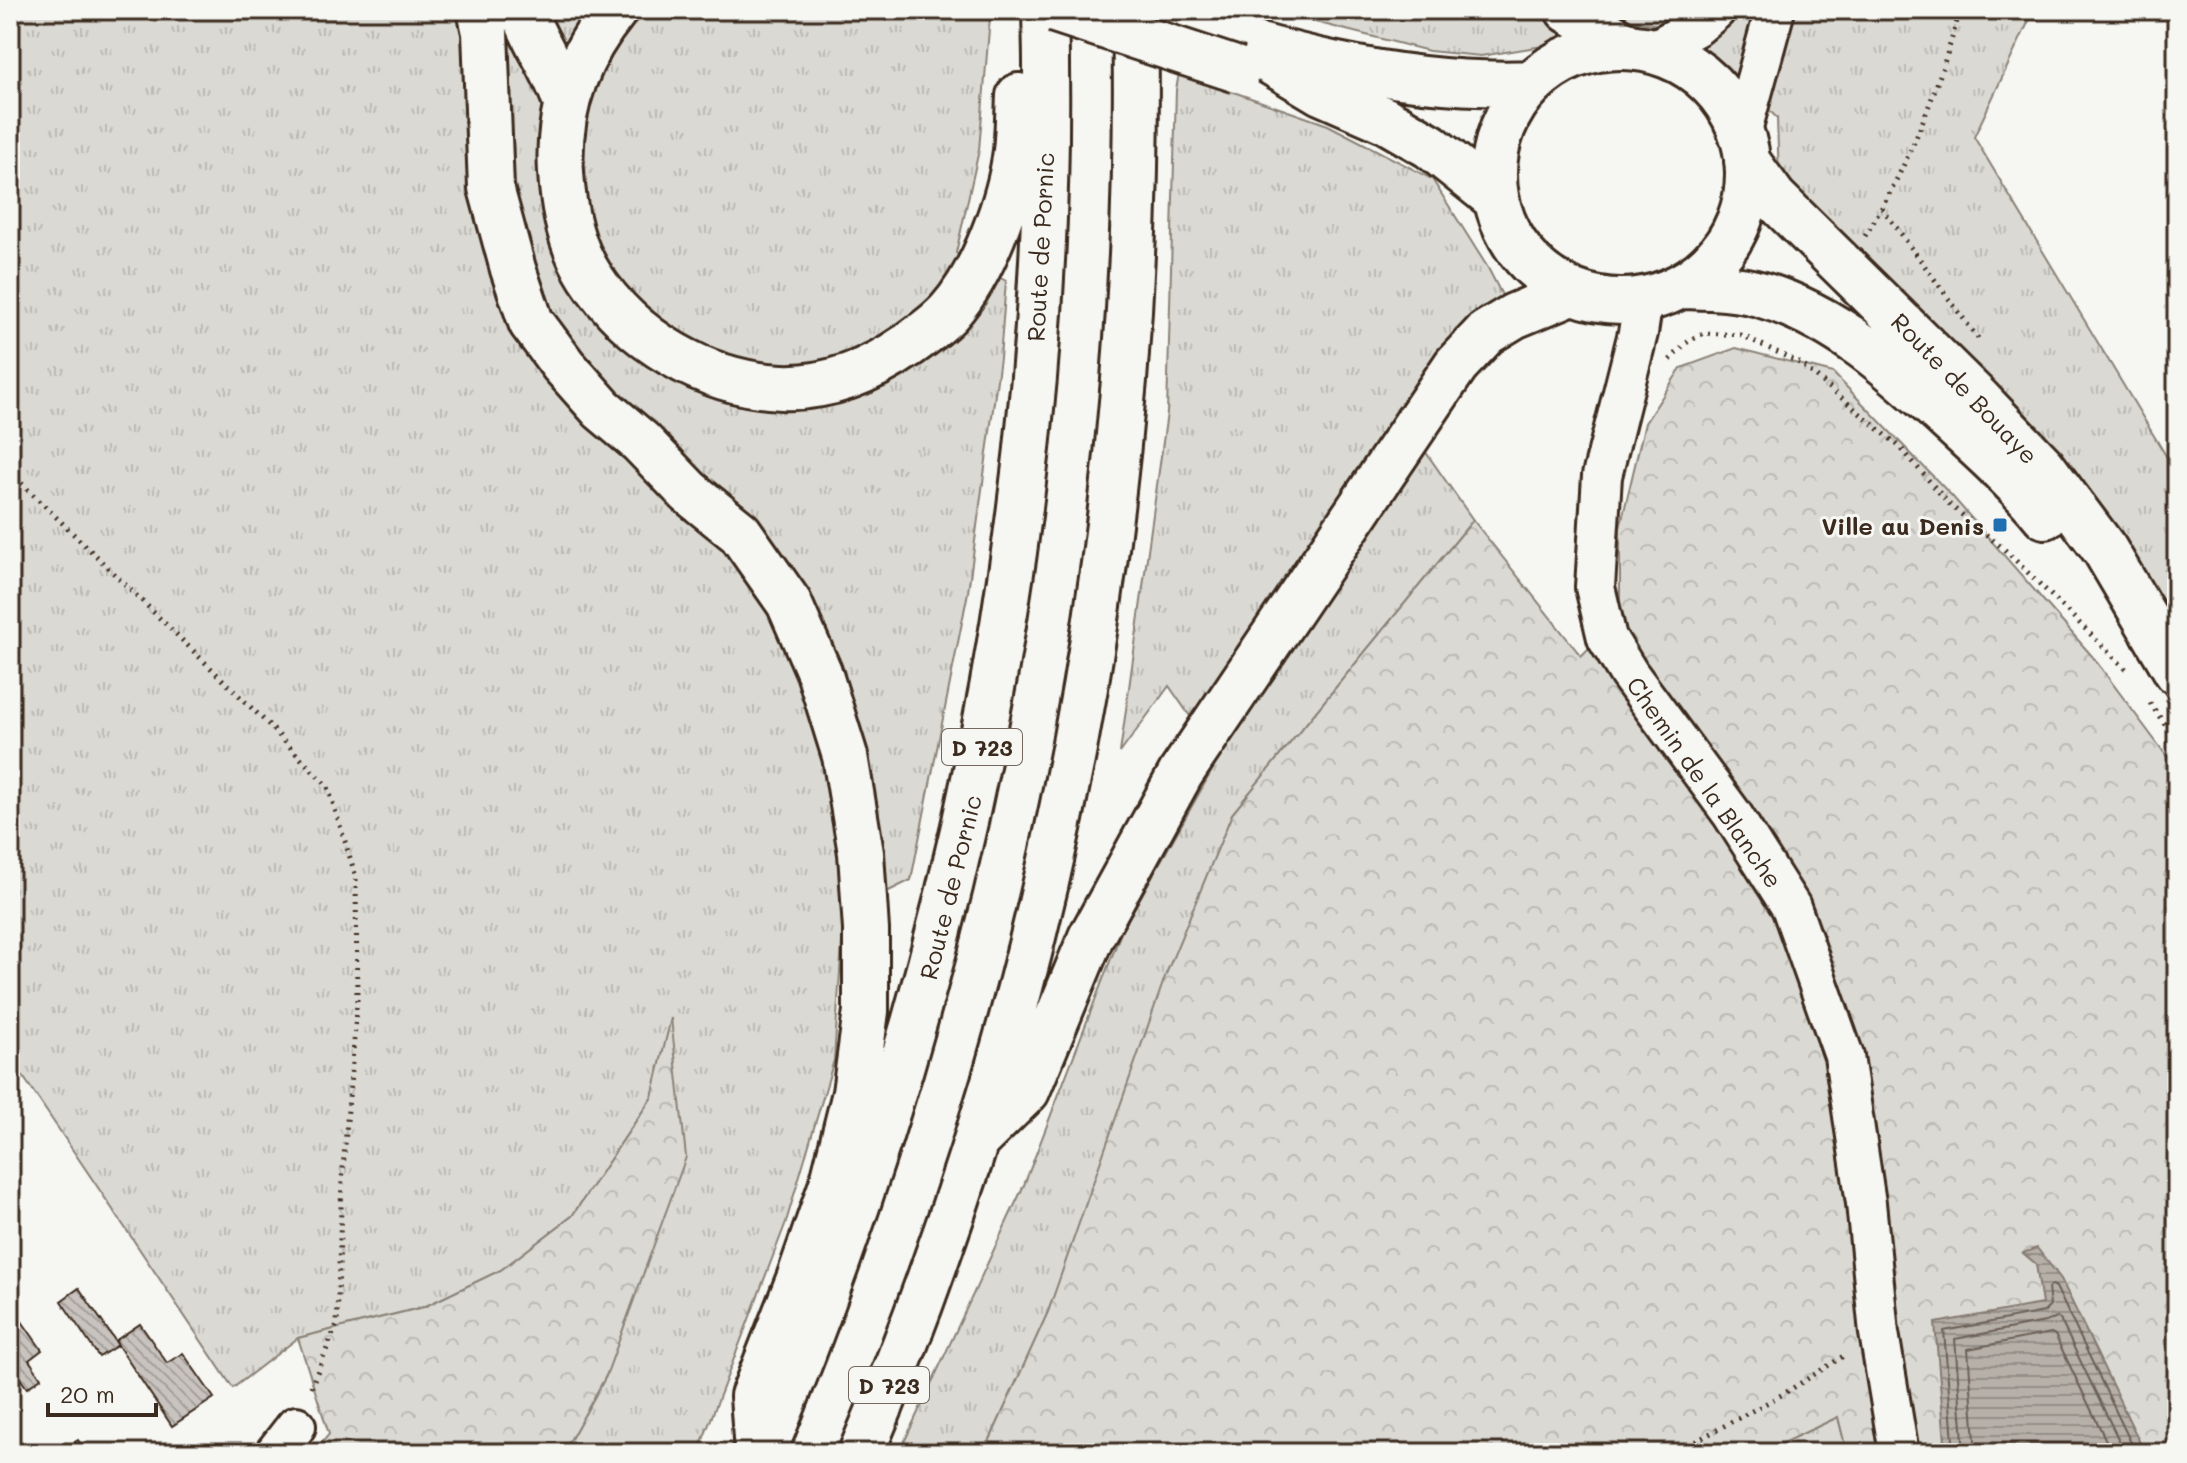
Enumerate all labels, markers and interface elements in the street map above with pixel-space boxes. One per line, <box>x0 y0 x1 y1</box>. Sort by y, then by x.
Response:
street label: Route de Pornic <box>1020 152 1060 342</box>
street label: Route de Bouaye <box>1885 306 2045 470</box>
place label: Ville au Denis <box>1821 510 1984 541</box>
marker: Ville au Denis <box>1991 516 2009 534</box>
street label: Chemin de la Blanche <box>1620 670 1790 894</box>
road number: D 723 <box>942 729 1022 765</box>
street label: Route de Pornic <box>912 791 988 983</box>
scale bar <box>48 1367 156 1417</box>
road number: D 723 <box>849 1367 929 1403</box>
text: 20 m <box>60 1378 115 1409</box>

